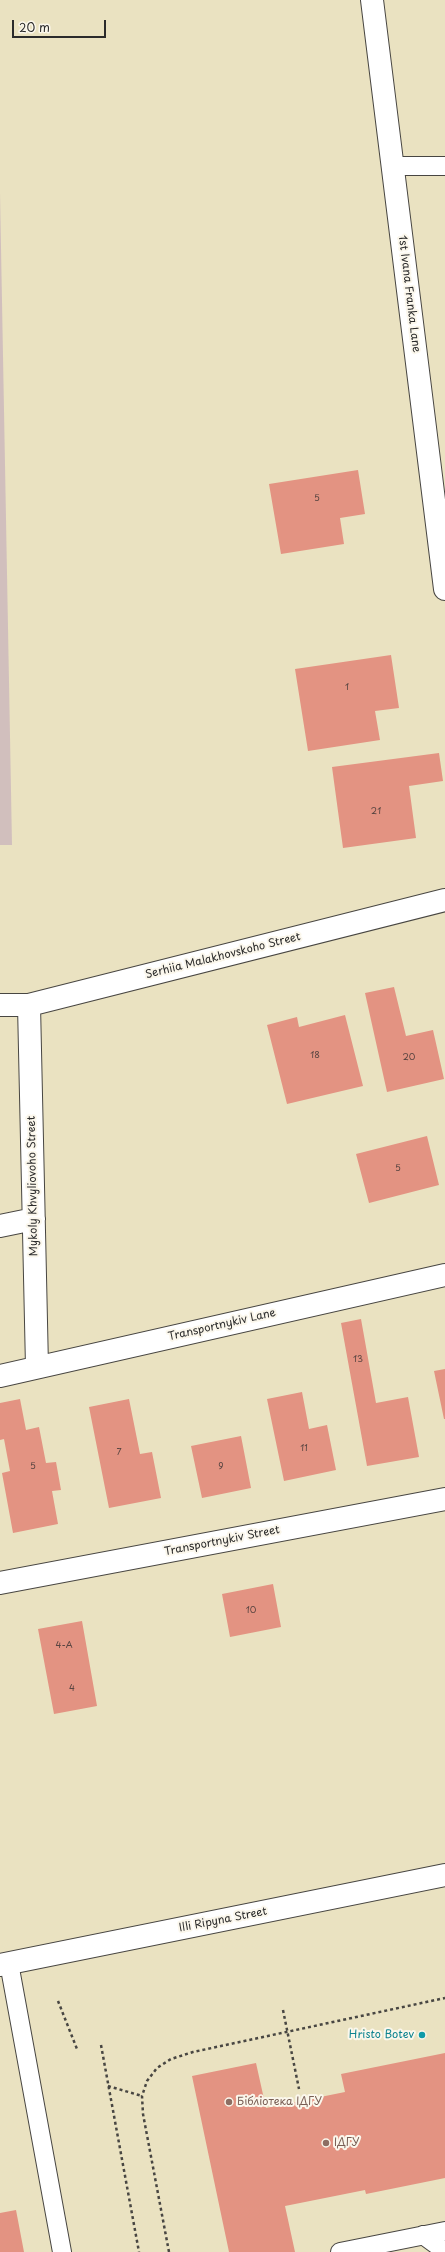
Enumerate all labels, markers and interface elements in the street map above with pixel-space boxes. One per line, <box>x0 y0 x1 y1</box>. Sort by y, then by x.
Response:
scale bar <box>14 12 108 38</box>
text: 20 m <box>19 18 50 36</box>
street label: 1st Ivana Franka Lane <box>395 235 423 353</box>
house number: 5 <box>314 494 320 504</box>
house number: 1 <box>345 683 349 693</box>
house number: 21 <box>371 807 381 817</box>
street label: Serhiia Malakhovskoho Street <box>144 930 302 982</box>
house number: 18 <box>310 1051 320 1061</box>
house number: 20 <box>403 1053 415 1063</box>
street label: Mykoly Khvyliovoho Street <box>25 1116 41 1256</box>
house number: 5 <box>395 1164 401 1174</box>
street label: Transportnykiv Lane <box>167 1306 277 1344</box>
house number: 13 <box>353 1355 363 1365</box>
house number: 11 <box>300 1444 308 1454</box>
house number: 7 <box>116 1448 122 1458</box>
house number: 5 <box>30 1462 36 1472</box>
house number: 9 <box>218 1462 224 1472</box>
street label: Transportnykiv Street <box>163 1523 281 1559</box>
house number: 10 <box>246 1606 256 1616</box>
house number: 4-А <box>55 1641 73 1651</box>
house number: 4 <box>69 1684 75 1694</box>
street label: Illi Ripyna Street <box>178 1905 268 1935</box>
place label: Hristo Botev <box>349 2028 414 2042</box>
marker: Hristo Botev <box>417 2030 427 2040</box>
place label: Бібліотека ІДГУ <box>237 2095 322 2109</box>
marker: Бібліотека ІДГУ <box>224 2097 234 2107</box>
place label: ІДГУ <box>334 2136 360 2150</box>
marker: ІДГУ <box>321 2138 331 2148</box>

